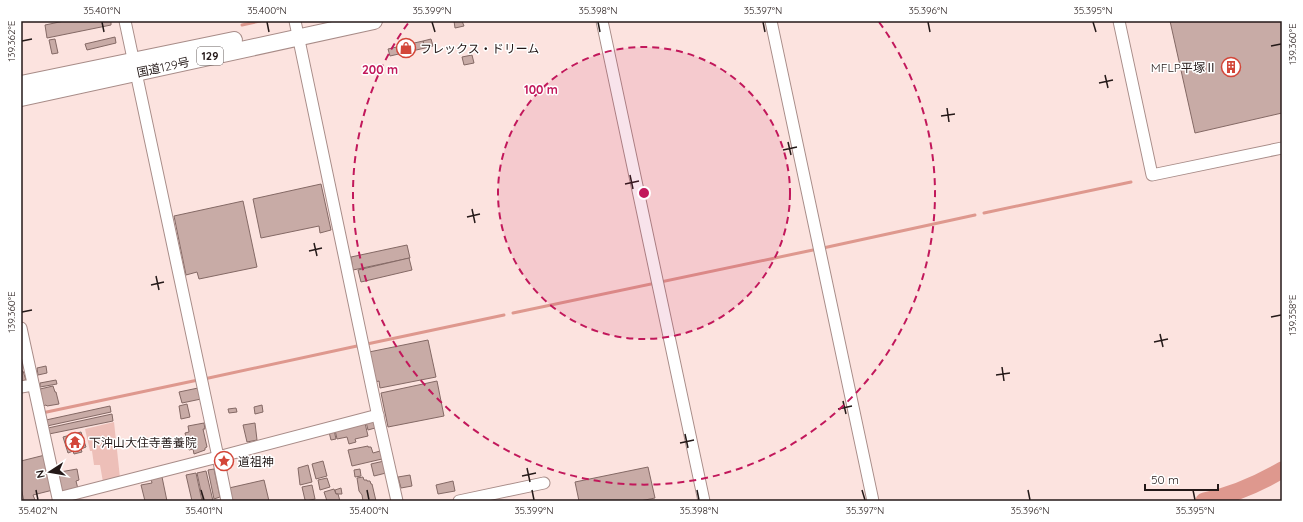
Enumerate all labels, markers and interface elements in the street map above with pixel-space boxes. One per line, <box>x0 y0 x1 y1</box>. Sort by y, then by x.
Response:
text: 35.401°N <box>83 4 121 17</box>
text: 35.400°N <box>247 4 287 17</box>
text: 35.399°N <box>412 4 452 17</box>
text: 35.398°N <box>578 4 618 17</box>
text: 35.397°N <box>744 4 782 17</box>
text: 35.396°N <box>908 4 948 17</box>
text: 35.395°N <box>1073 4 1113 17</box>
text: 139.362°E <box>5 20 18 62</box>
text: 139.360°E <box>1286 23 1299 65</box>
shop icon: フレックス・ドリーム <box>395 37 417 59</box>
place label: フレックス・ドリーム <box>420 41 539 56</box>
road number: 129 <box>197 47 223 65</box>
street label: 国道129号 <box>135 54 191 80</box>
building icon: MFLP平塚Ⅱ <box>1220 56 1242 78</box>
place label: MFLP平塚Ⅱ <box>1151 60 1217 75</box>
text: 200 m <box>362 62 398 77</box>
text: 100 m <box>524 82 558 97</box>
centre of rings <box>637 186 651 200</box>
text: 139.360°E <box>5 291 18 333</box>
text: 139.358°E <box>1286 294 1299 336</box>
temple icon: 下沖山大住寺善養院 <box>64 431 86 453</box>
place label: 下沖山大住寺善養院 <box>89 435 197 450</box>
place icon: 道祖神 <box>213 450 235 472</box>
north arrow <box>30 452 70 492</box>
place label: 道祖神 <box>238 454 274 469</box>
scale bar <box>1145 466 1218 492</box>
text: N <box>33 469 48 479</box>
text: 50 m <box>1151 472 1179 487</box>
text: 35.402°N <box>18 504 58 517</box>
text: 35.401°N <box>185 504 223 517</box>
text: 35.400°N <box>349 504 389 517</box>
text: 35.399°N <box>514 504 554 517</box>
text: 35.398°N <box>679 504 719 517</box>
text: 35.397°N <box>846 504 884 517</box>
text: 35.396°N <box>1010 504 1050 517</box>
text: 35.395°N <box>1175 504 1215 517</box>

